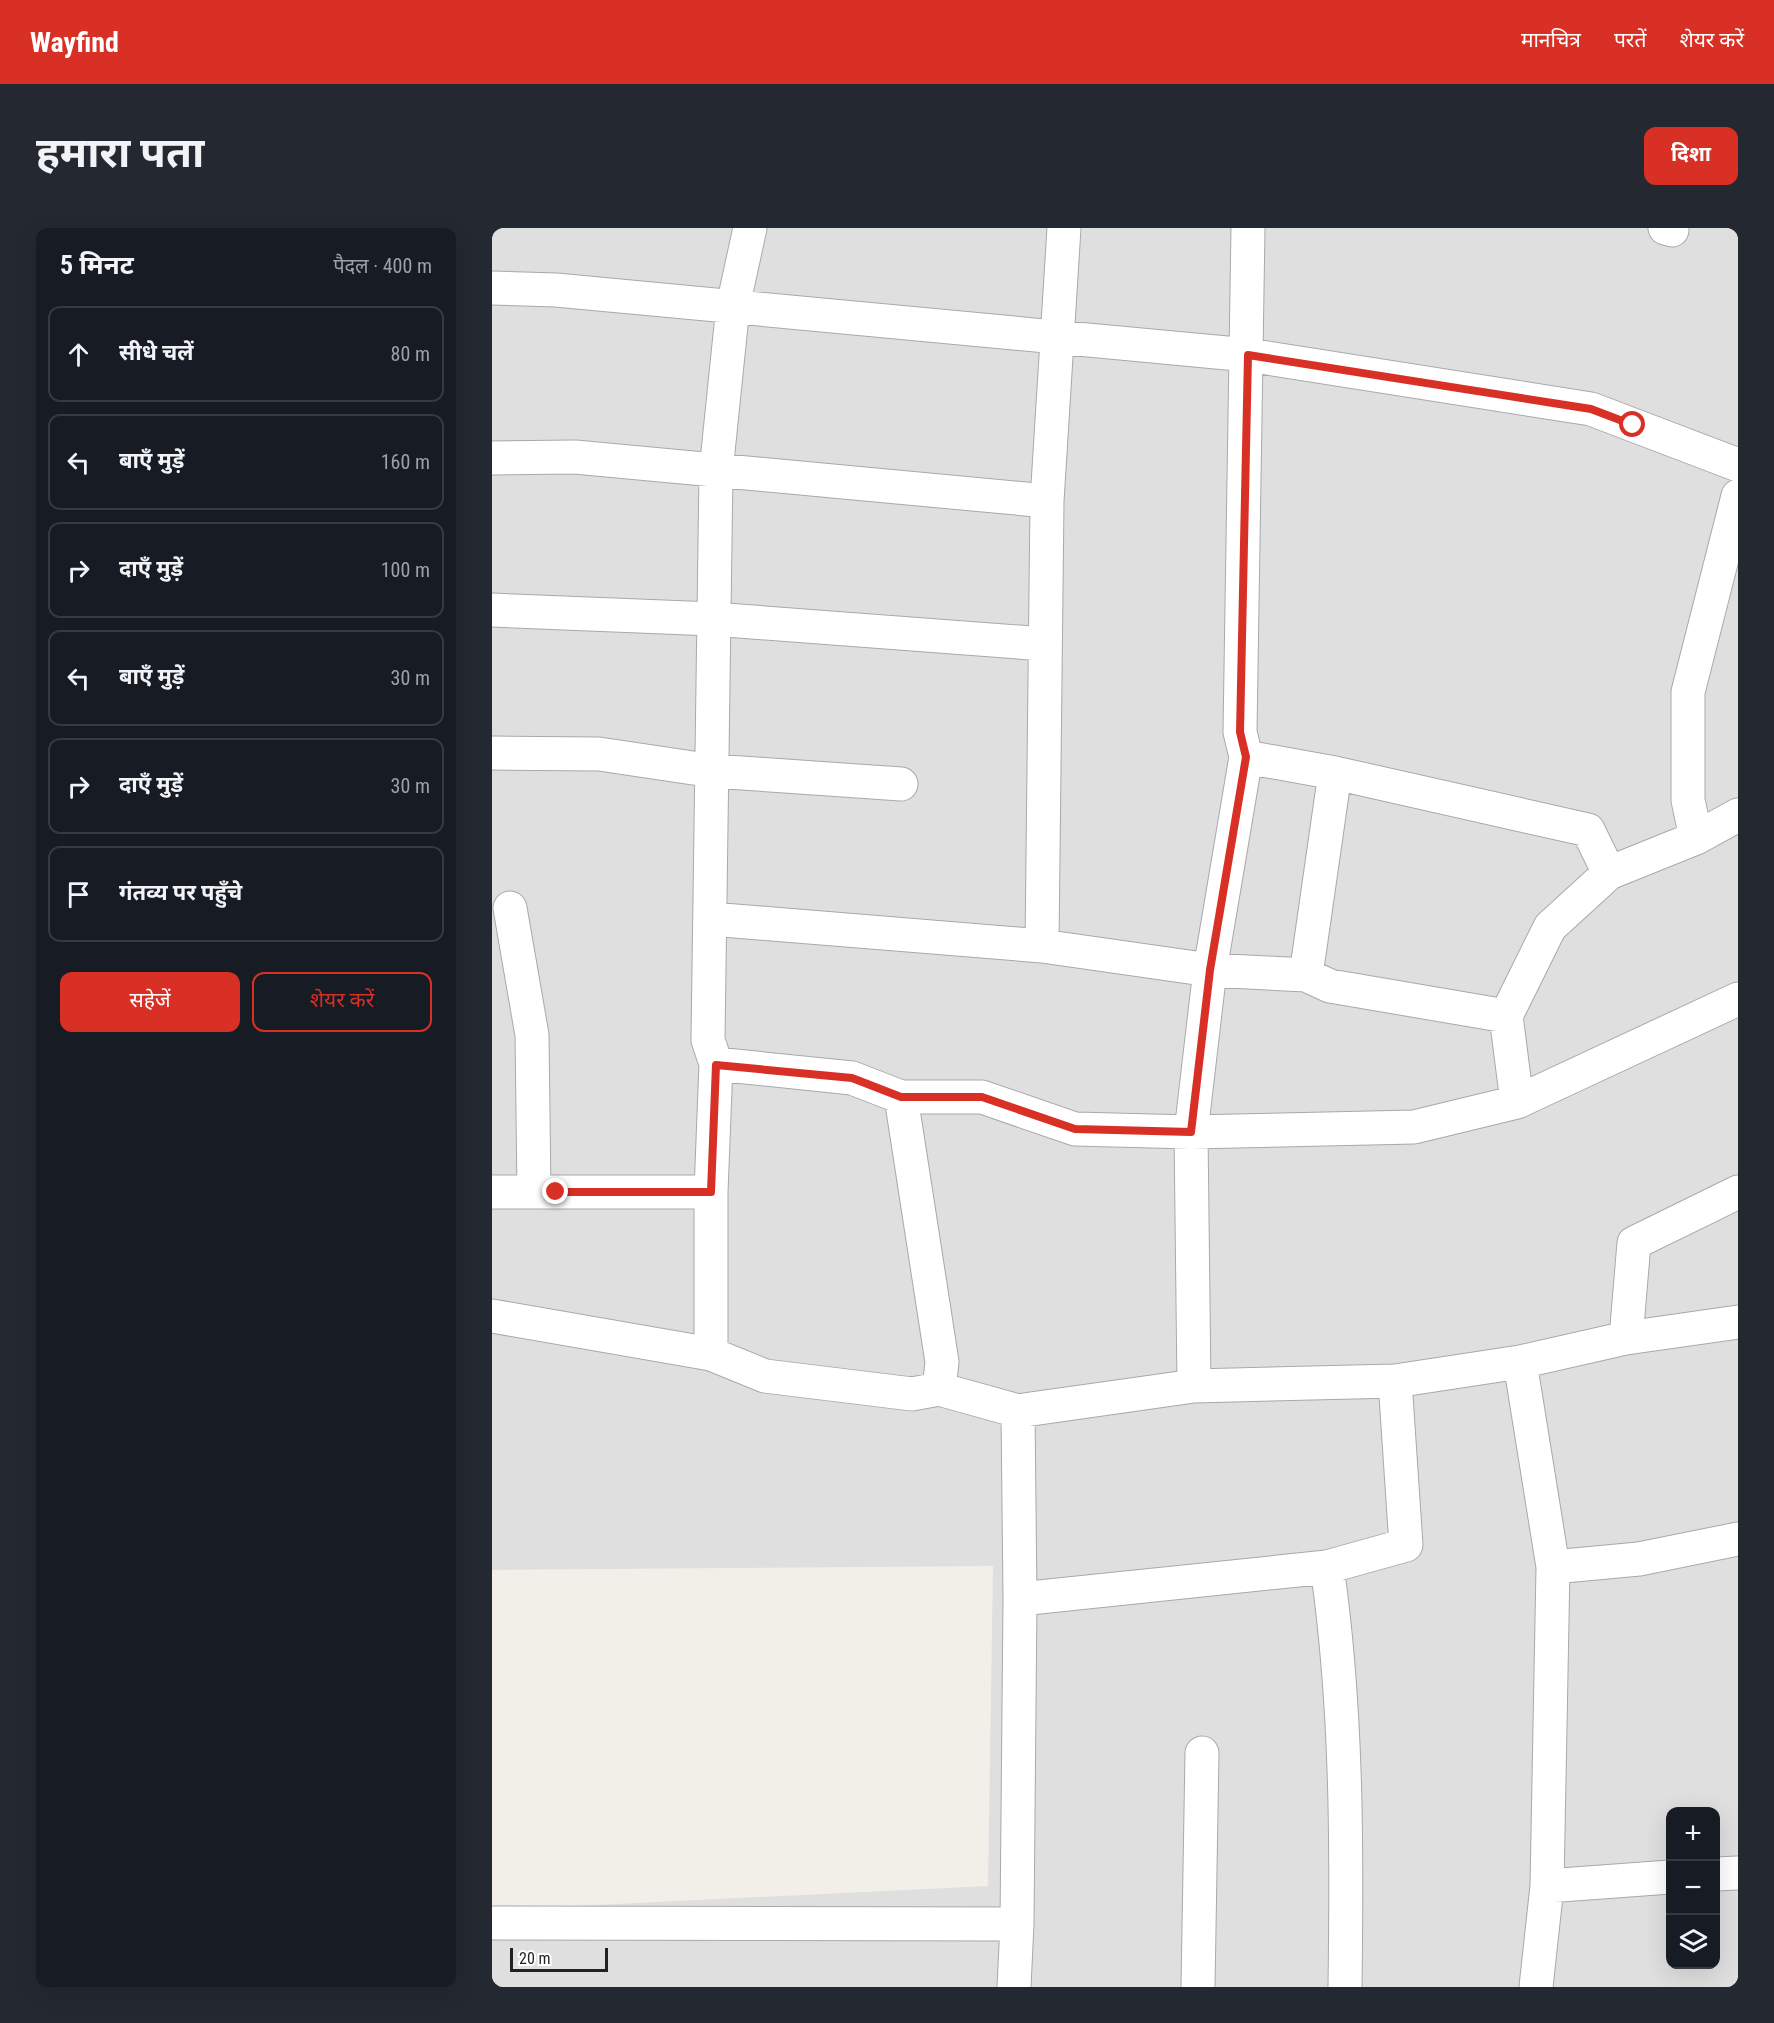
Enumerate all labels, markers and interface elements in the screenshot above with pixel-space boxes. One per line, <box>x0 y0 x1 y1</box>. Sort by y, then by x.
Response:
text: Wayfind <box>30 26 119 59</box>
text: मानचित्र <box>1521 28 1581 52</box>
text: परतें <box>1614 28 1646 52</box>
text: शेयर करें <box>1679 28 1744 52</box>
button: दिशा <box>1644 127 1738 185</box>
text: हमारा पता <box>36 128 204 177</box>
text: 5 मिनट <box>60 250 134 280</box>
text: पैदल · 400 m <box>333 254 432 278</box>
icon: ahead <box>62 338 95 371</box>
text: सीधे चलें <box>119 340 193 365</box>
text: 80 m <box>391 342 430 366</box>
route start <box>1619 411 1645 437</box>
icon: left <box>62 446 95 479</box>
text: बाएँ मुड़ें <box>119 448 184 473</box>
text: 160 m <box>381 450 430 474</box>
icon: right <box>62 554 95 587</box>
text: दाएँ मुड़ें <box>119 556 183 581</box>
text: 100 m <box>381 558 430 582</box>
icon: left <box>62 662 95 695</box>
text: बाएँ मुड़ें <box>119 664 184 689</box>
text: 30 m <box>391 666 430 690</box>
icon: right <box>62 770 95 803</box>
text: दाएँ मुड़ें <box>119 772 183 797</box>
text: 30 m <box>391 774 430 798</box>
icon: arrive <box>62 878 95 911</box>
text: गंतव्य पर पहुँचे <box>119 880 242 905</box>
button: सहेजें <box>60 972 240 1032</box>
button: शेयर करें <box>252 972 432 1032</box>
route end <box>542 1178 568 1204</box>
map controls <box>1666 1807 1720 1969</box>
button: + <box>1666 1807 1720 1861</box>
button: − <box>1666 1861 1720 1915</box>
button: layers <box>1666 1915 1720 1969</box>
scale bar <box>510 1945 608 1972</box>
text: 20 m <box>519 1949 551 1968</box>

